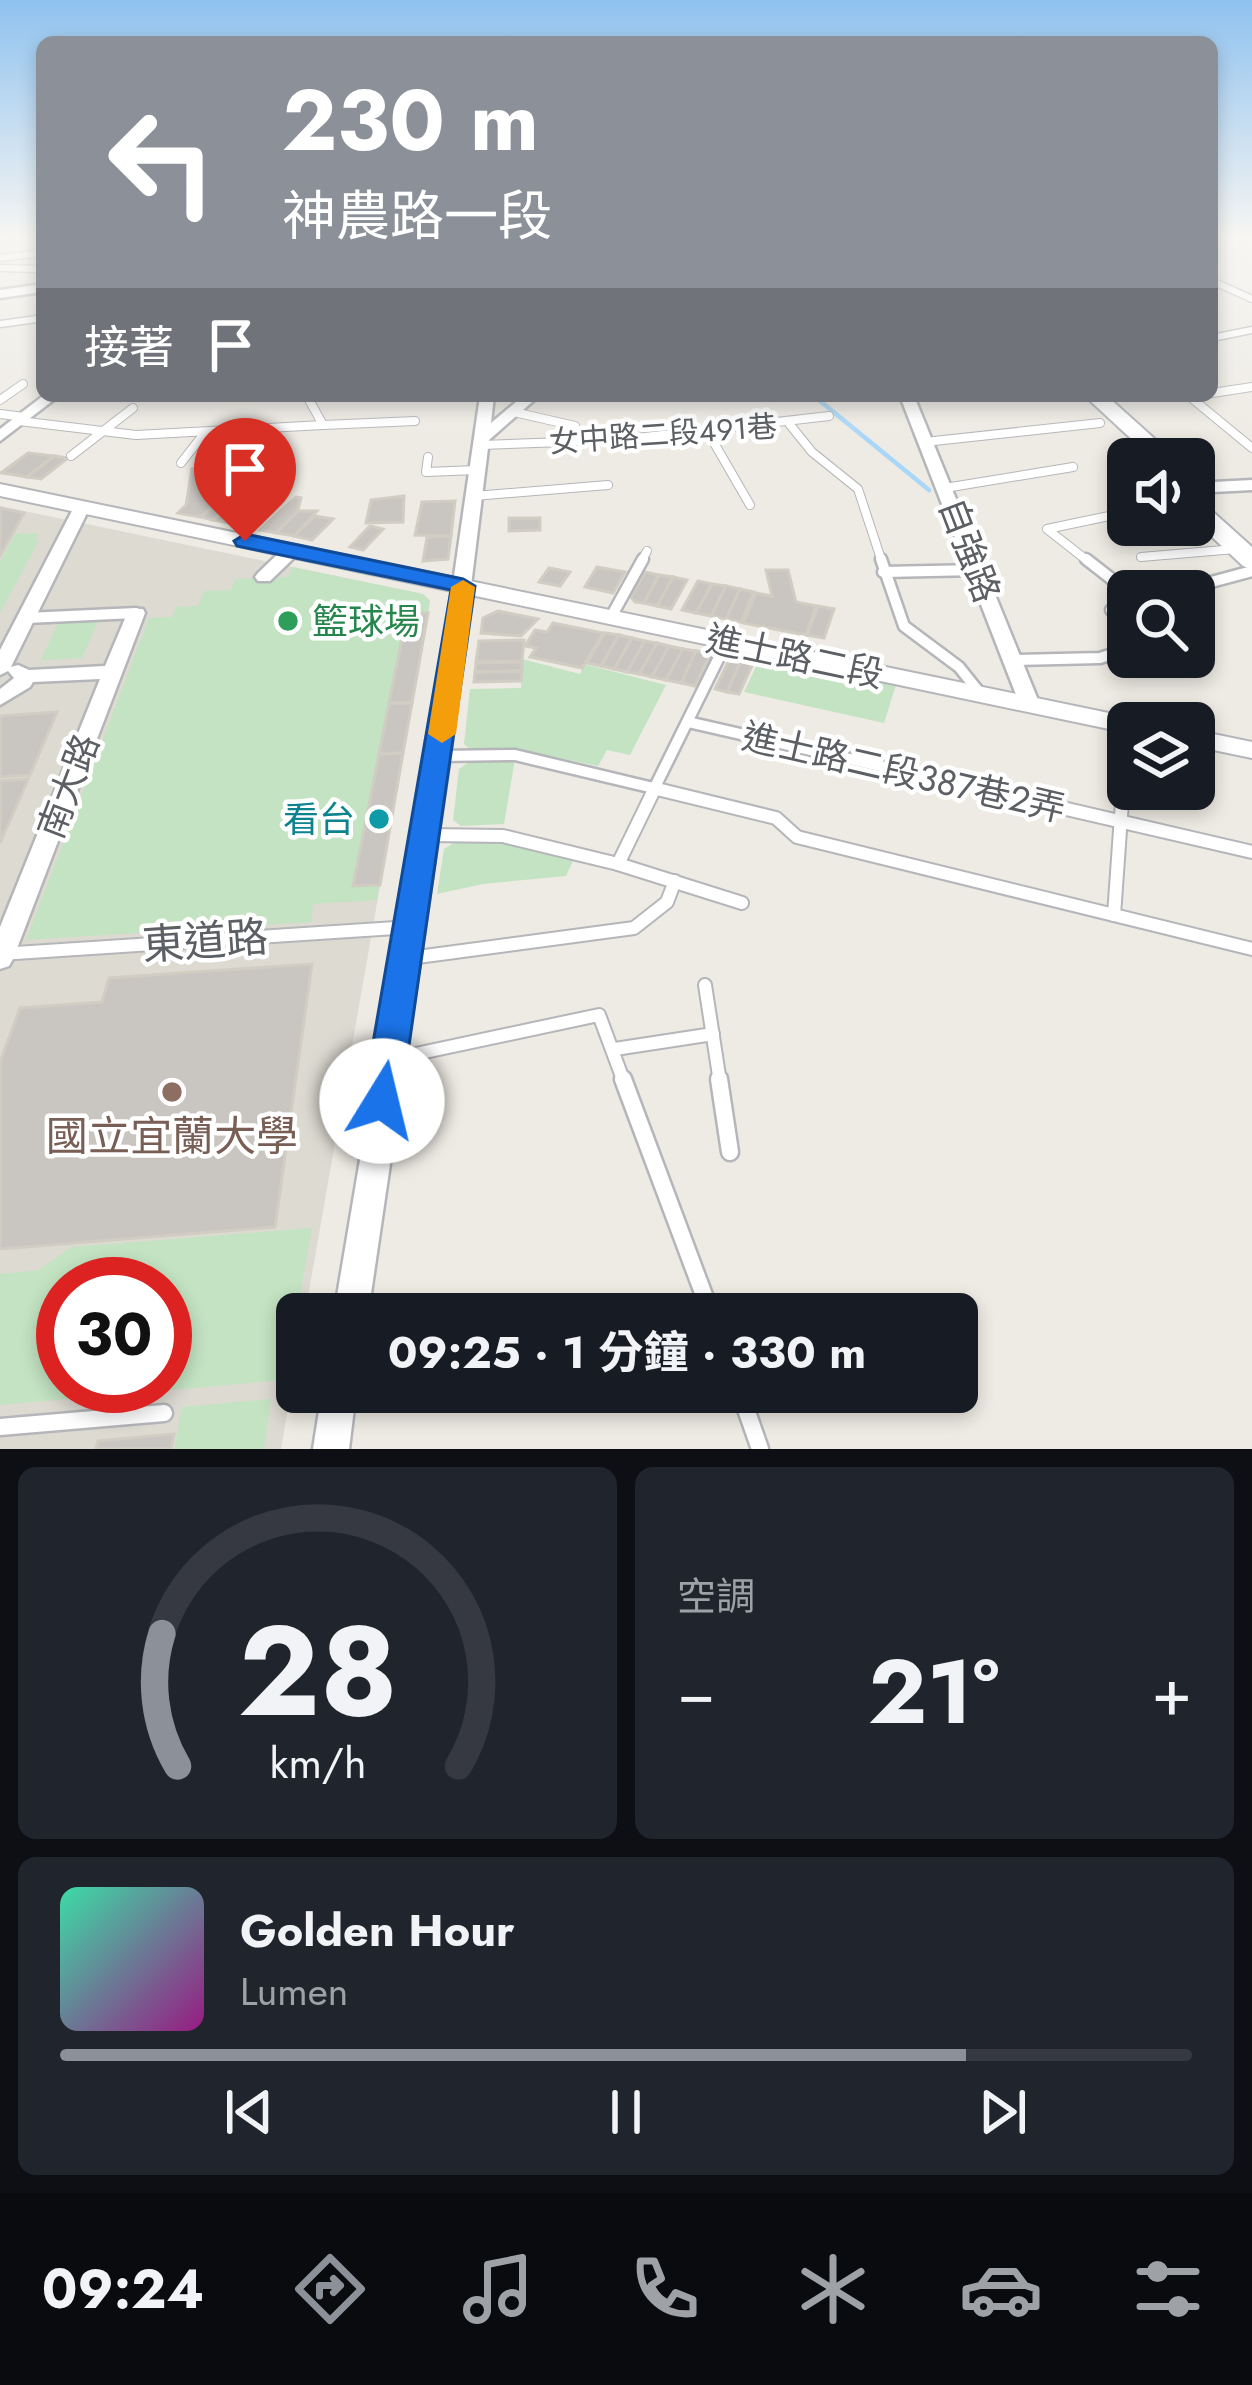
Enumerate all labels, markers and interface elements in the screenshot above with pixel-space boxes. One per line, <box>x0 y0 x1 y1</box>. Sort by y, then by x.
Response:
text: 230 m <box>282 60 539 182</box>
icon: left <box>84 84 240 240</box>
text: 神農路一段 <box>282 177 552 255</box>
icon: arrive <box>198 312 264 378</box>
text: 接著 <box>84 315 174 380</box>
street label: 女中路二段491巷 <box>548 405 778 463</box>
pin <box>194 418 296 541</box>
icon: arrive <box>212 436 278 502</box>
map controls <box>1107 438 1215 810</box>
button: sound <box>1107 438 1215 546</box>
street label: 自強路 <box>926 490 1014 610</box>
button: search <box>1107 570 1215 678</box>
place label: 籃球場 <box>312 595 420 647</box>
marker: 籃球場 <box>275 608 301 634</box>
street label: 進士路二段 <box>702 612 888 700</box>
button: layers <box>1107 702 1215 810</box>
street label: 進士路二段387巷2弄 <box>737 710 1071 834</box>
street label: 南大路 <box>24 726 112 846</box>
place label: 看台 <box>283 793 355 845</box>
marker: 看台 <box>366 806 392 832</box>
street label: 東道路 <box>140 906 270 976</box>
position arrow <box>319 1038 445 1164</box>
marker: 國立宜蘭大學 <box>159 1079 185 1105</box>
place label: 國立宜蘭大學 <box>46 1106 298 1167</box>
speed limit sign: 30 <box>36 1257 192 1413</box>
text: 09:25 · 1 分鐘 · 330 m <box>388 1320 866 1385</box>
text: 空調 <box>677 1568 755 1625</box>
text: 28 <box>237 1581 398 1762</box>
text: 21° <box>868 1627 999 1757</box>
text: − <box>677 1644 716 1740</box>
text: + <box>1151 1644 1192 1740</box>
text: km/h <box>269 1732 366 1794</box>
text: Golden Hour <box>240 1898 515 1963</box>
text: Lumen <box>240 1963 348 2020</box>
icon: previous <box>216 2079 282 2145</box>
icon: pause <box>593 2079 659 2145</box>
icon: next <box>970 2079 1036 2145</box>
icon: directions <box>288 2247 372 2331</box>
icon: music <box>456 2247 540 2331</box>
icon: phone <box>623 2247 707 2331</box>
icon: climate <box>791 2247 875 2331</box>
icon: car <box>959 2247 1043 2331</box>
icon: filters <box>1126 2247 1210 2331</box>
text: 09:24 <box>42 2250 204 2328</box>

